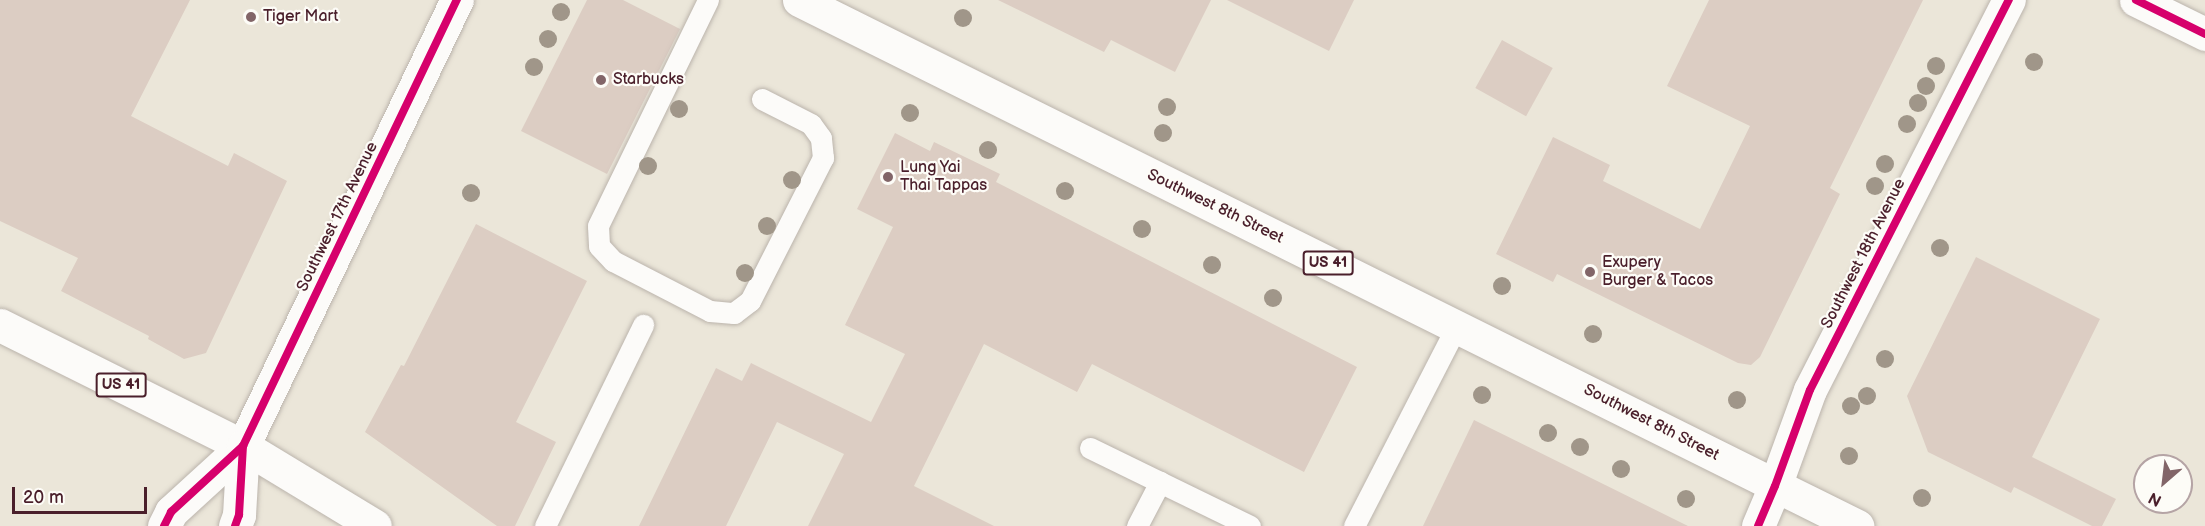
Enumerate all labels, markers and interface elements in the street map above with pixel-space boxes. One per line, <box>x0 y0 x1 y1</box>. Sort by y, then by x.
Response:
place label: Tiger Mart <box>263 7 338 27</box>
marker: Tiger Mart <box>244 10 258 24</box>
place label: Starbucks <box>613 70 684 90</box>
marker: Starbucks <box>594 73 608 87</box>
street label: Southwest 17th Avenue <box>293 139 383 295</box>
place label: Lung Yai Thai Tappas <box>900 158 988 196</box>
street label: Southwest 8th Street <box>1143 166 1287 248</box>
marker: Lung Yai Thai Tappas <box>881 170 895 184</box>
street label: Southwest 18th Avenue <box>1818 176 1910 332</box>
road number: US 41 <box>1302 251 1354 275</box>
place label: Exupery Burger & Tacos <box>1602 253 1714 291</box>
marker: Exupery Burger & Tacos <box>1583 265 1597 279</box>
road number: US 41 <box>96 373 146 397</box>
street label: Southwest 8th Street <box>1580 380 1722 466</box>
north arrow <box>2133 454 2193 514</box>
scale bar <box>15 475 150 513</box>
text: 20 m <box>23 487 64 508</box>
text: N <box>2145 487 2165 510</box>

